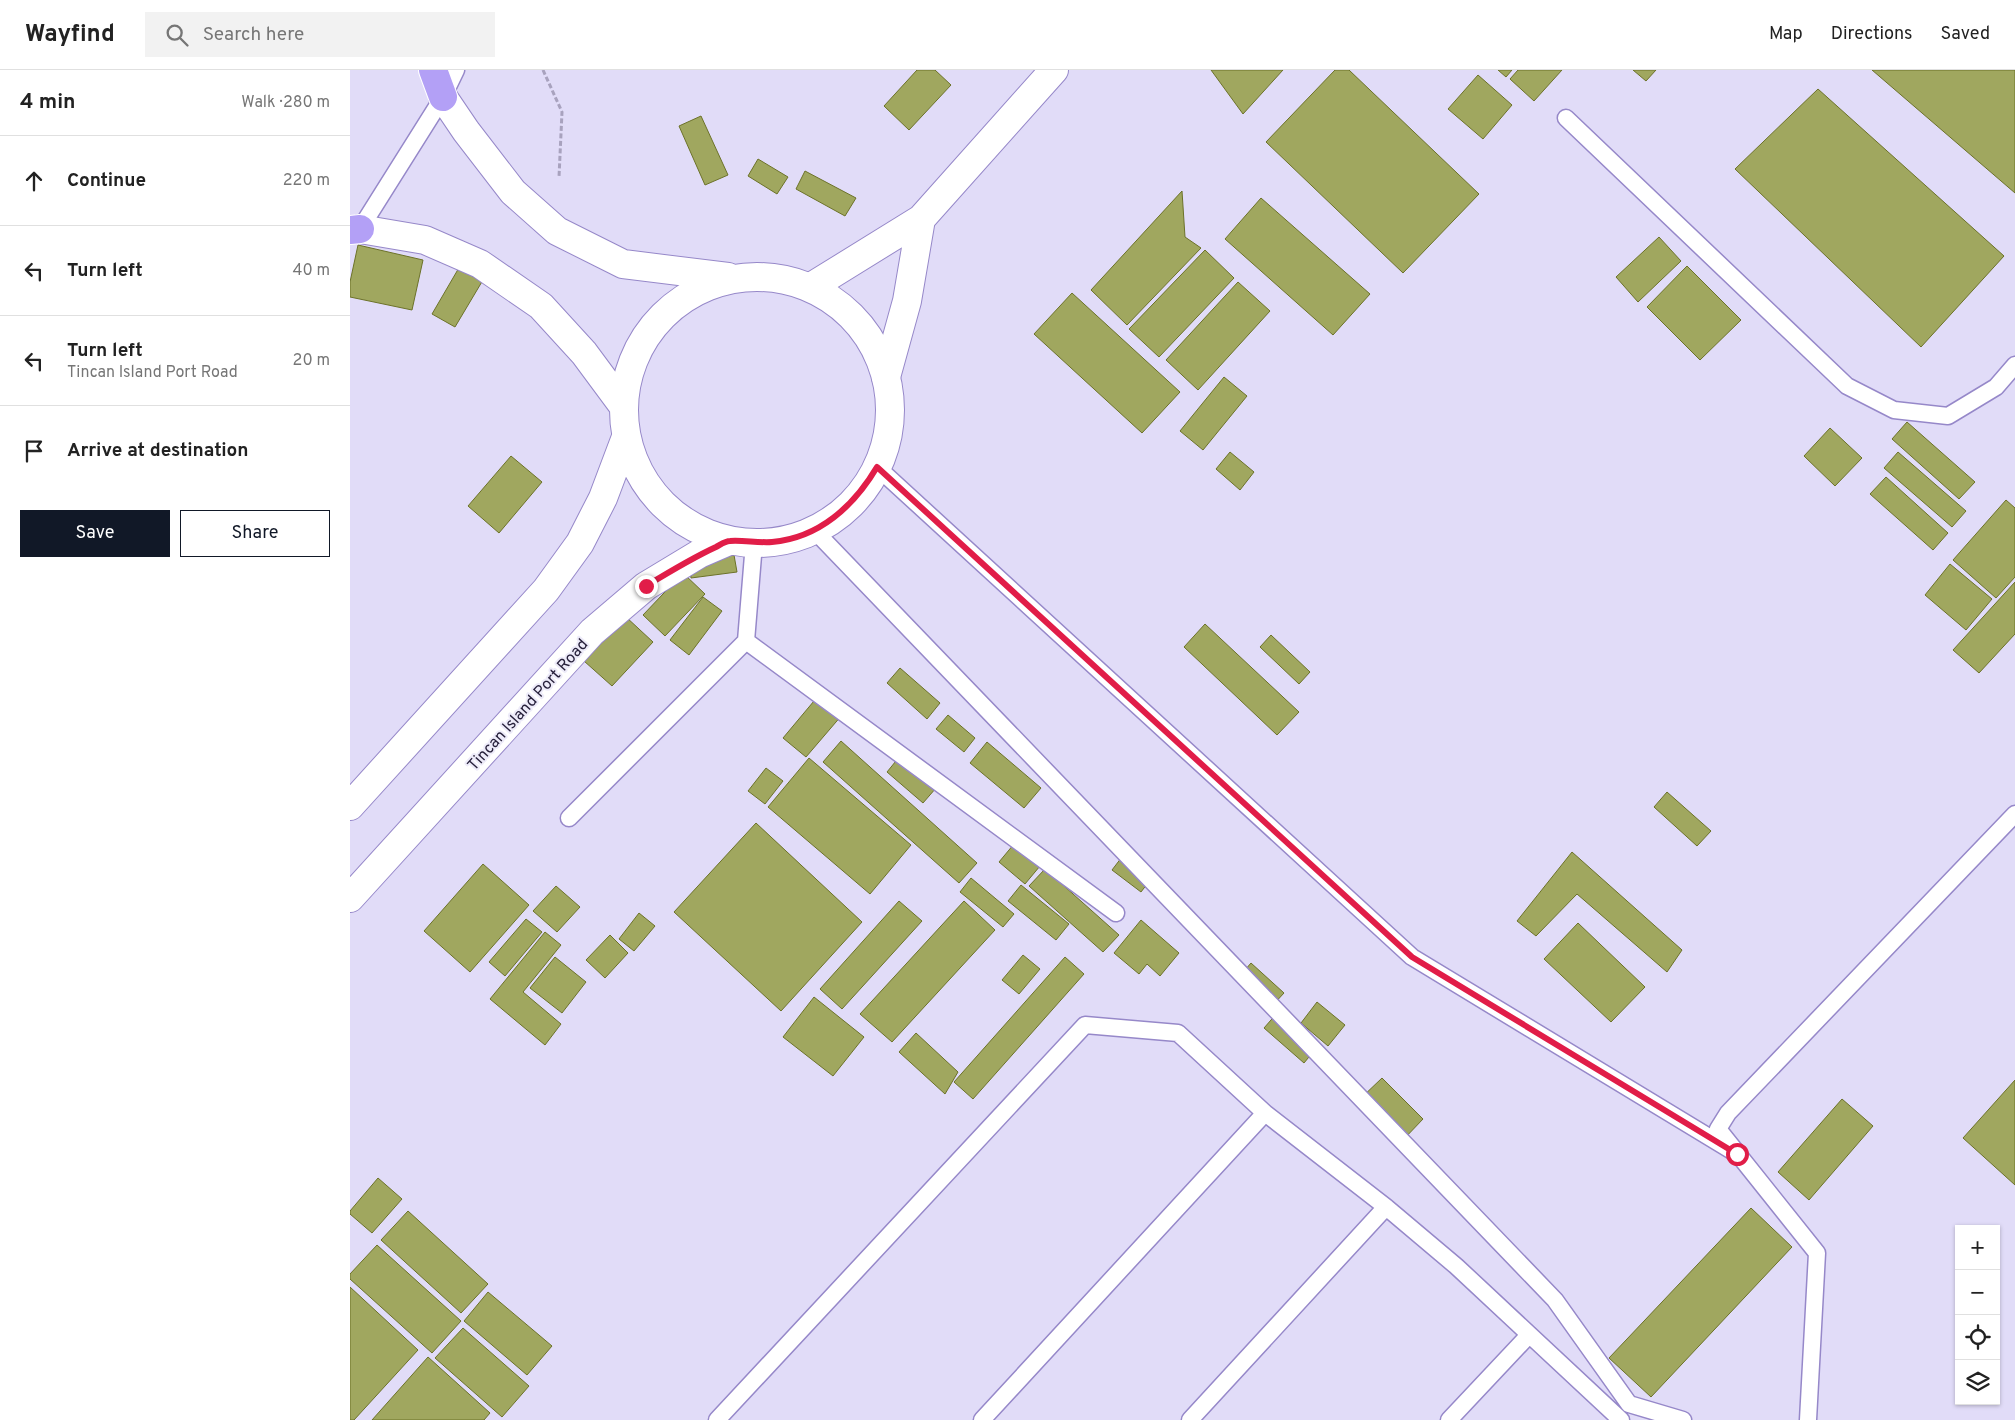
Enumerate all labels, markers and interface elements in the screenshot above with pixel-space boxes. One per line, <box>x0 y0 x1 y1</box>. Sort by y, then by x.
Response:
search box <box>145 12 495 57</box>
text: Wayfind <box>25 20 115 50</box>
icon: search <box>163 21 191 49</box>
text: Search here <box>203 23 304 47</box>
text: Map <box>1769 23 1803 46</box>
text: Directions <box>1831 23 1913 46</box>
text: Saved <box>1941 23 1990 46</box>
text: 4 min <box>20 89 76 116</box>
text: Walk · 280 m <box>241 93 330 113</box>
icon: ahead <box>20 167 48 195</box>
text: Continue <box>67 169 146 193</box>
text: 220 m <box>283 171 330 191</box>
icon: left <box>20 257 48 285</box>
text: Turn left <box>67 259 143 283</box>
text: 40 m <box>292 261 330 281</box>
text: Turn left <box>67 339 143 363</box>
icon: left <box>20 347 48 375</box>
text: 20 m <box>293 351 330 371</box>
text: Tincan Island Port Road <box>67 363 238 383</box>
icon: arrive <box>20 437 48 465</box>
text: Arrive at destination <box>67 439 248 463</box>
button: Save <box>20 510 170 557</box>
button: Share <box>180 510 330 557</box>
route end <box>635 575 658 598</box>
street label: Tincan Island Port Road <box>464 635 593 775</box>
route start <box>1726 1143 1749 1166</box>
map controls <box>1955 1225 2000 1405</box>
button: + <box>1955 1225 2000 1270</box>
button: − <box>1955 1270 2000 1315</box>
button: locate <box>1955 1315 2000 1360</box>
button: layers <box>1955 1360 2000 1405</box>

